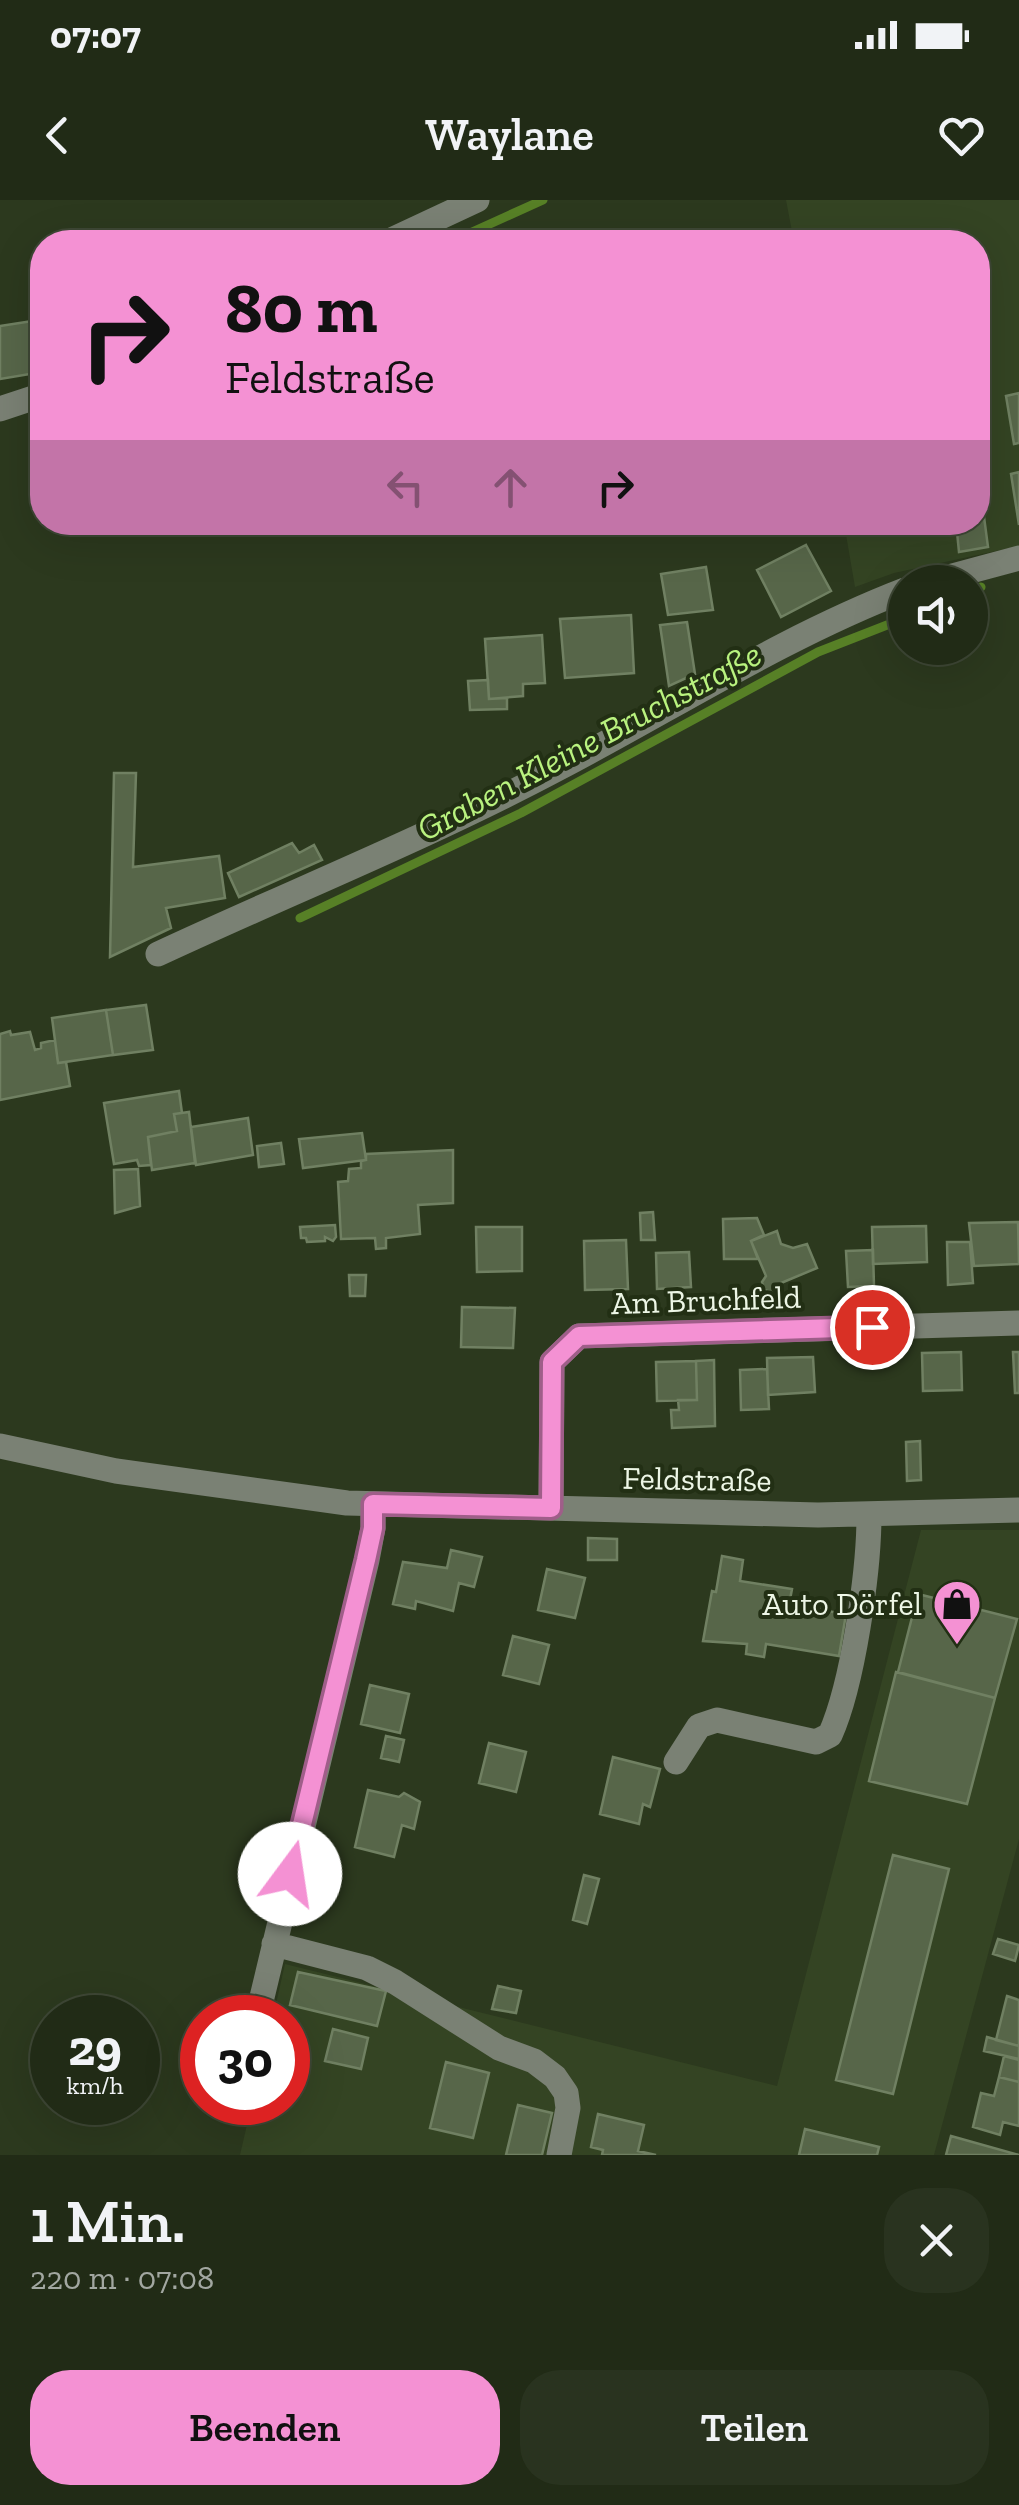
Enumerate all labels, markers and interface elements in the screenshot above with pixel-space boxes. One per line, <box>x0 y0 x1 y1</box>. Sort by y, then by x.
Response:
text: 07:07 <box>50 12 141 58</box>
icon: back <box>30 108 85 163</box>
text: Waylane <box>425 108 594 162</box>
icon: heart <box>934 108 989 163</box>
text: 80 m <box>225 266 377 350</box>
icon: right <box>60 270 190 400</box>
text: Feldstraße <box>225 351 435 405</box>
icon: left <box>378 460 433 515</box>
icon: ahead <box>483 460 538 515</box>
icon: right <box>588 460 643 515</box>
map controls <box>888 565 988 665</box>
button: sound <box>888 565 988 665</box>
water label: Graben Kleine Bruchstraße <box>410 632 768 850</box>
street label: Am Bruchfeld <box>610 1278 802 1322</box>
pin <box>830 1285 915 1370</box>
icon: arrive <box>845 1300 900 1355</box>
street label: Feldstraße <box>622 1459 772 1499</box>
shop icon: Auto Dörfel <box>931 1578 983 1646</box>
place label: Auto Dörfel <box>762 1585 922 1623</box>
position arrow <box>238 1822 342 1926</box>
speed limit sign: 30 <box>180 1995 310 2125</box>
text: 29 <box>68 2018 122 2078</box>
text: km/h <box>66 2070 124 2100</box>
text: 1 Min. <box>30 2185 185 2257</box>
button: close <box>884 2188 989 2293</box>
text: 220 m · 07:08 <box>30 2259 214 2297</box>
button: Beenden <box>30 2370 500 2485</box>
button: Teilen <box>520 2370 989 2485</box>

